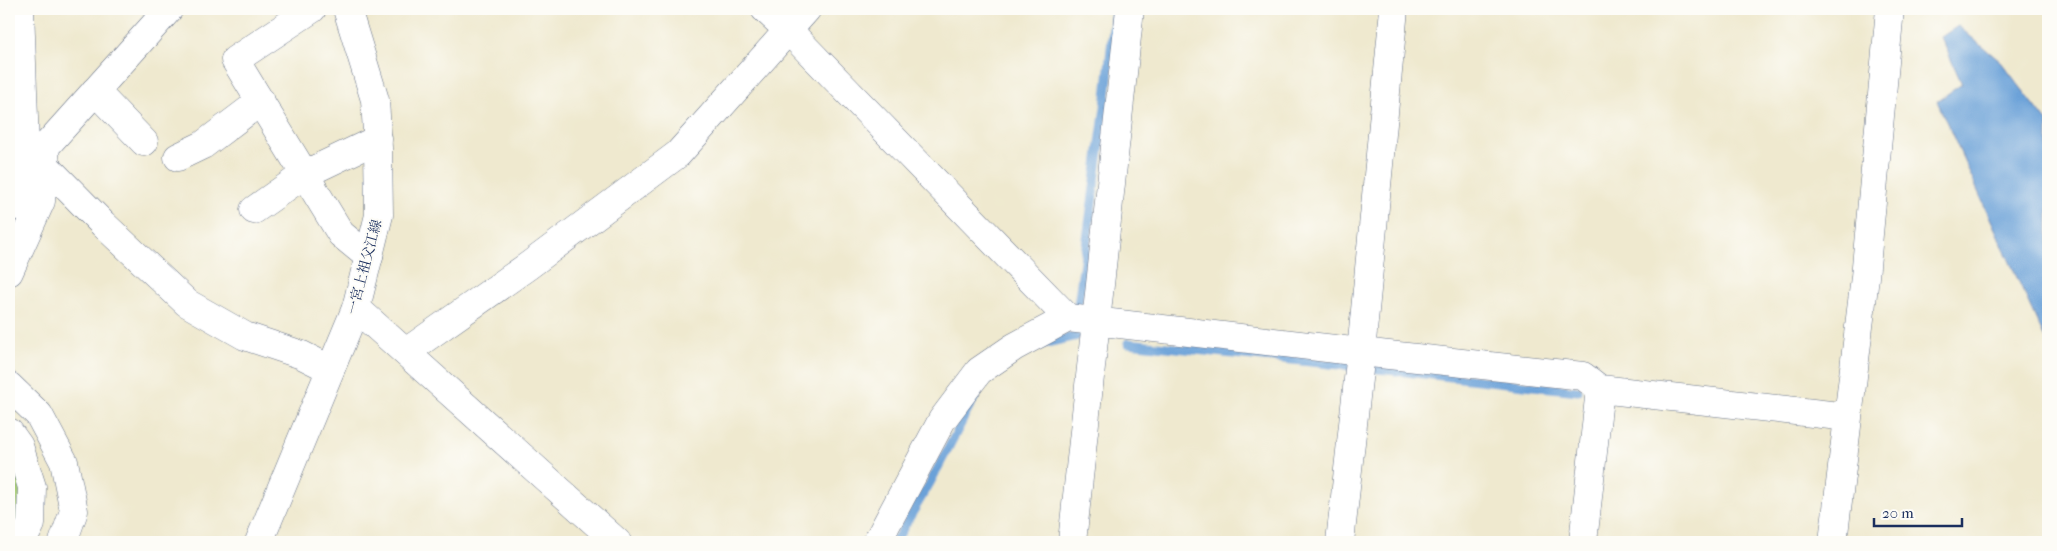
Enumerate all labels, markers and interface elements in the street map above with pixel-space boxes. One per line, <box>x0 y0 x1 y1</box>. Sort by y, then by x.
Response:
street label: 一宮上祖父江線 <box>344 218 385 317</box>
scale bar <box>1874 496 1962 528</box>
text: 20 m <box>1882 504 1914 522</box>

